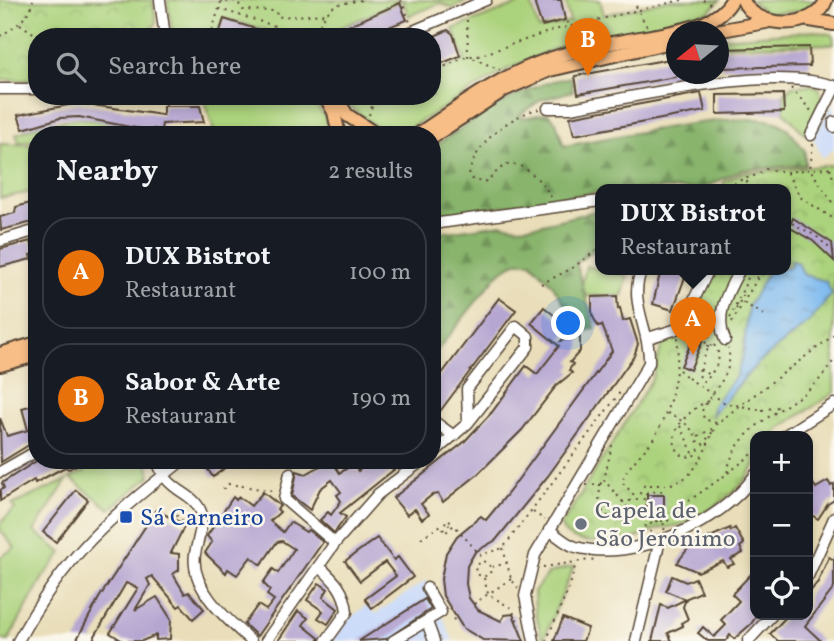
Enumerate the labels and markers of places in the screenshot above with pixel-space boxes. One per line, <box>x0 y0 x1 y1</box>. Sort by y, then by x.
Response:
pin: B <box>565 18 611 76</box>
pin: A <box>670 297 716 355</box>
place label: Capela de São Jerónimo <box>595 495 735 557</box>
place label: Sá Carneiro <box>140 502 263 536</box>
marker: Sá Carneiro <box>118 509 134 525</box>
marker: Capela de São Jerónimo <box>573 516 589 532</box>

